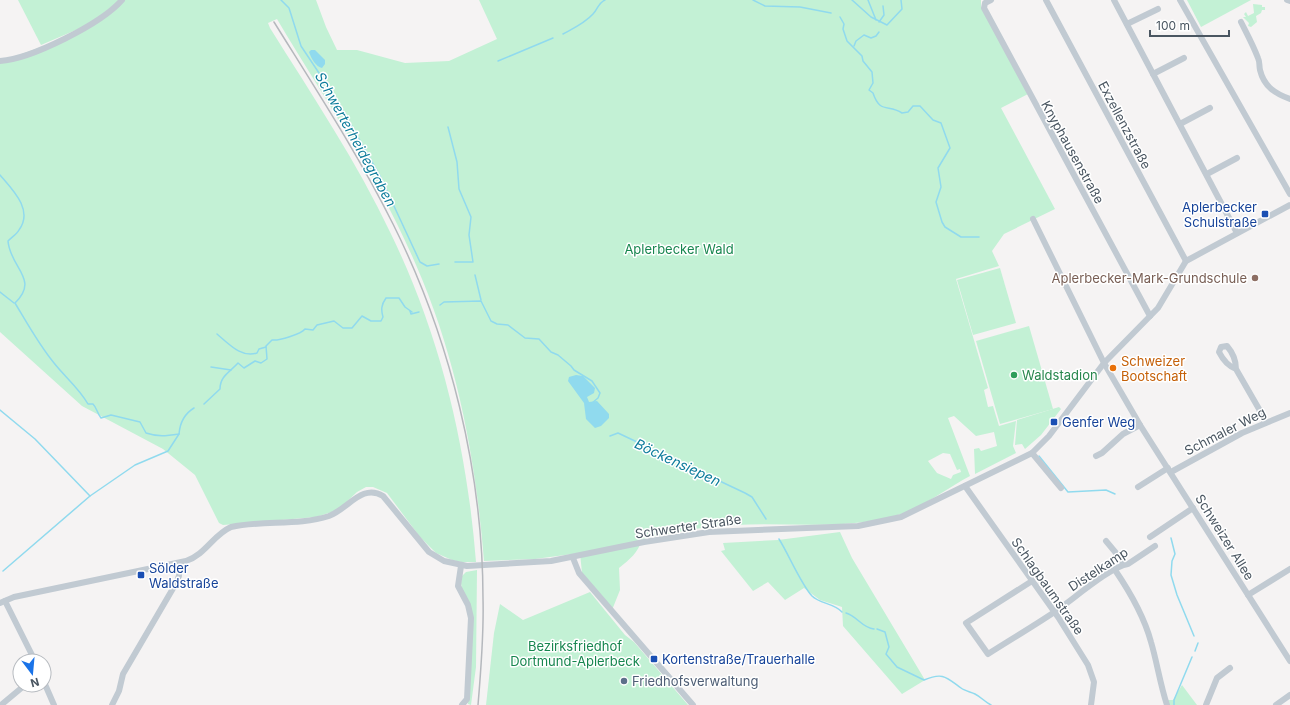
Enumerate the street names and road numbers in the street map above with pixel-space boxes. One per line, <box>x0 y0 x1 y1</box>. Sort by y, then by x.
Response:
street label: Exzellenzstraße <box>1095 78 1155 172</box>
street label: Knyphausenstraße <box>1038 98 1108 206</box>
street label: Schmaler Weg <box>1182 404 1268 458</box>
street label: Schweizer Allee <box>1192 491 1258 583</box>
street label: Schwerter Straße <box>634 511 742 541</box>
street label: Schlagbaumstraße <box>1008 534 1088 638</box>
street label: Distelkamp <box>1065 544 1131 594</box>

